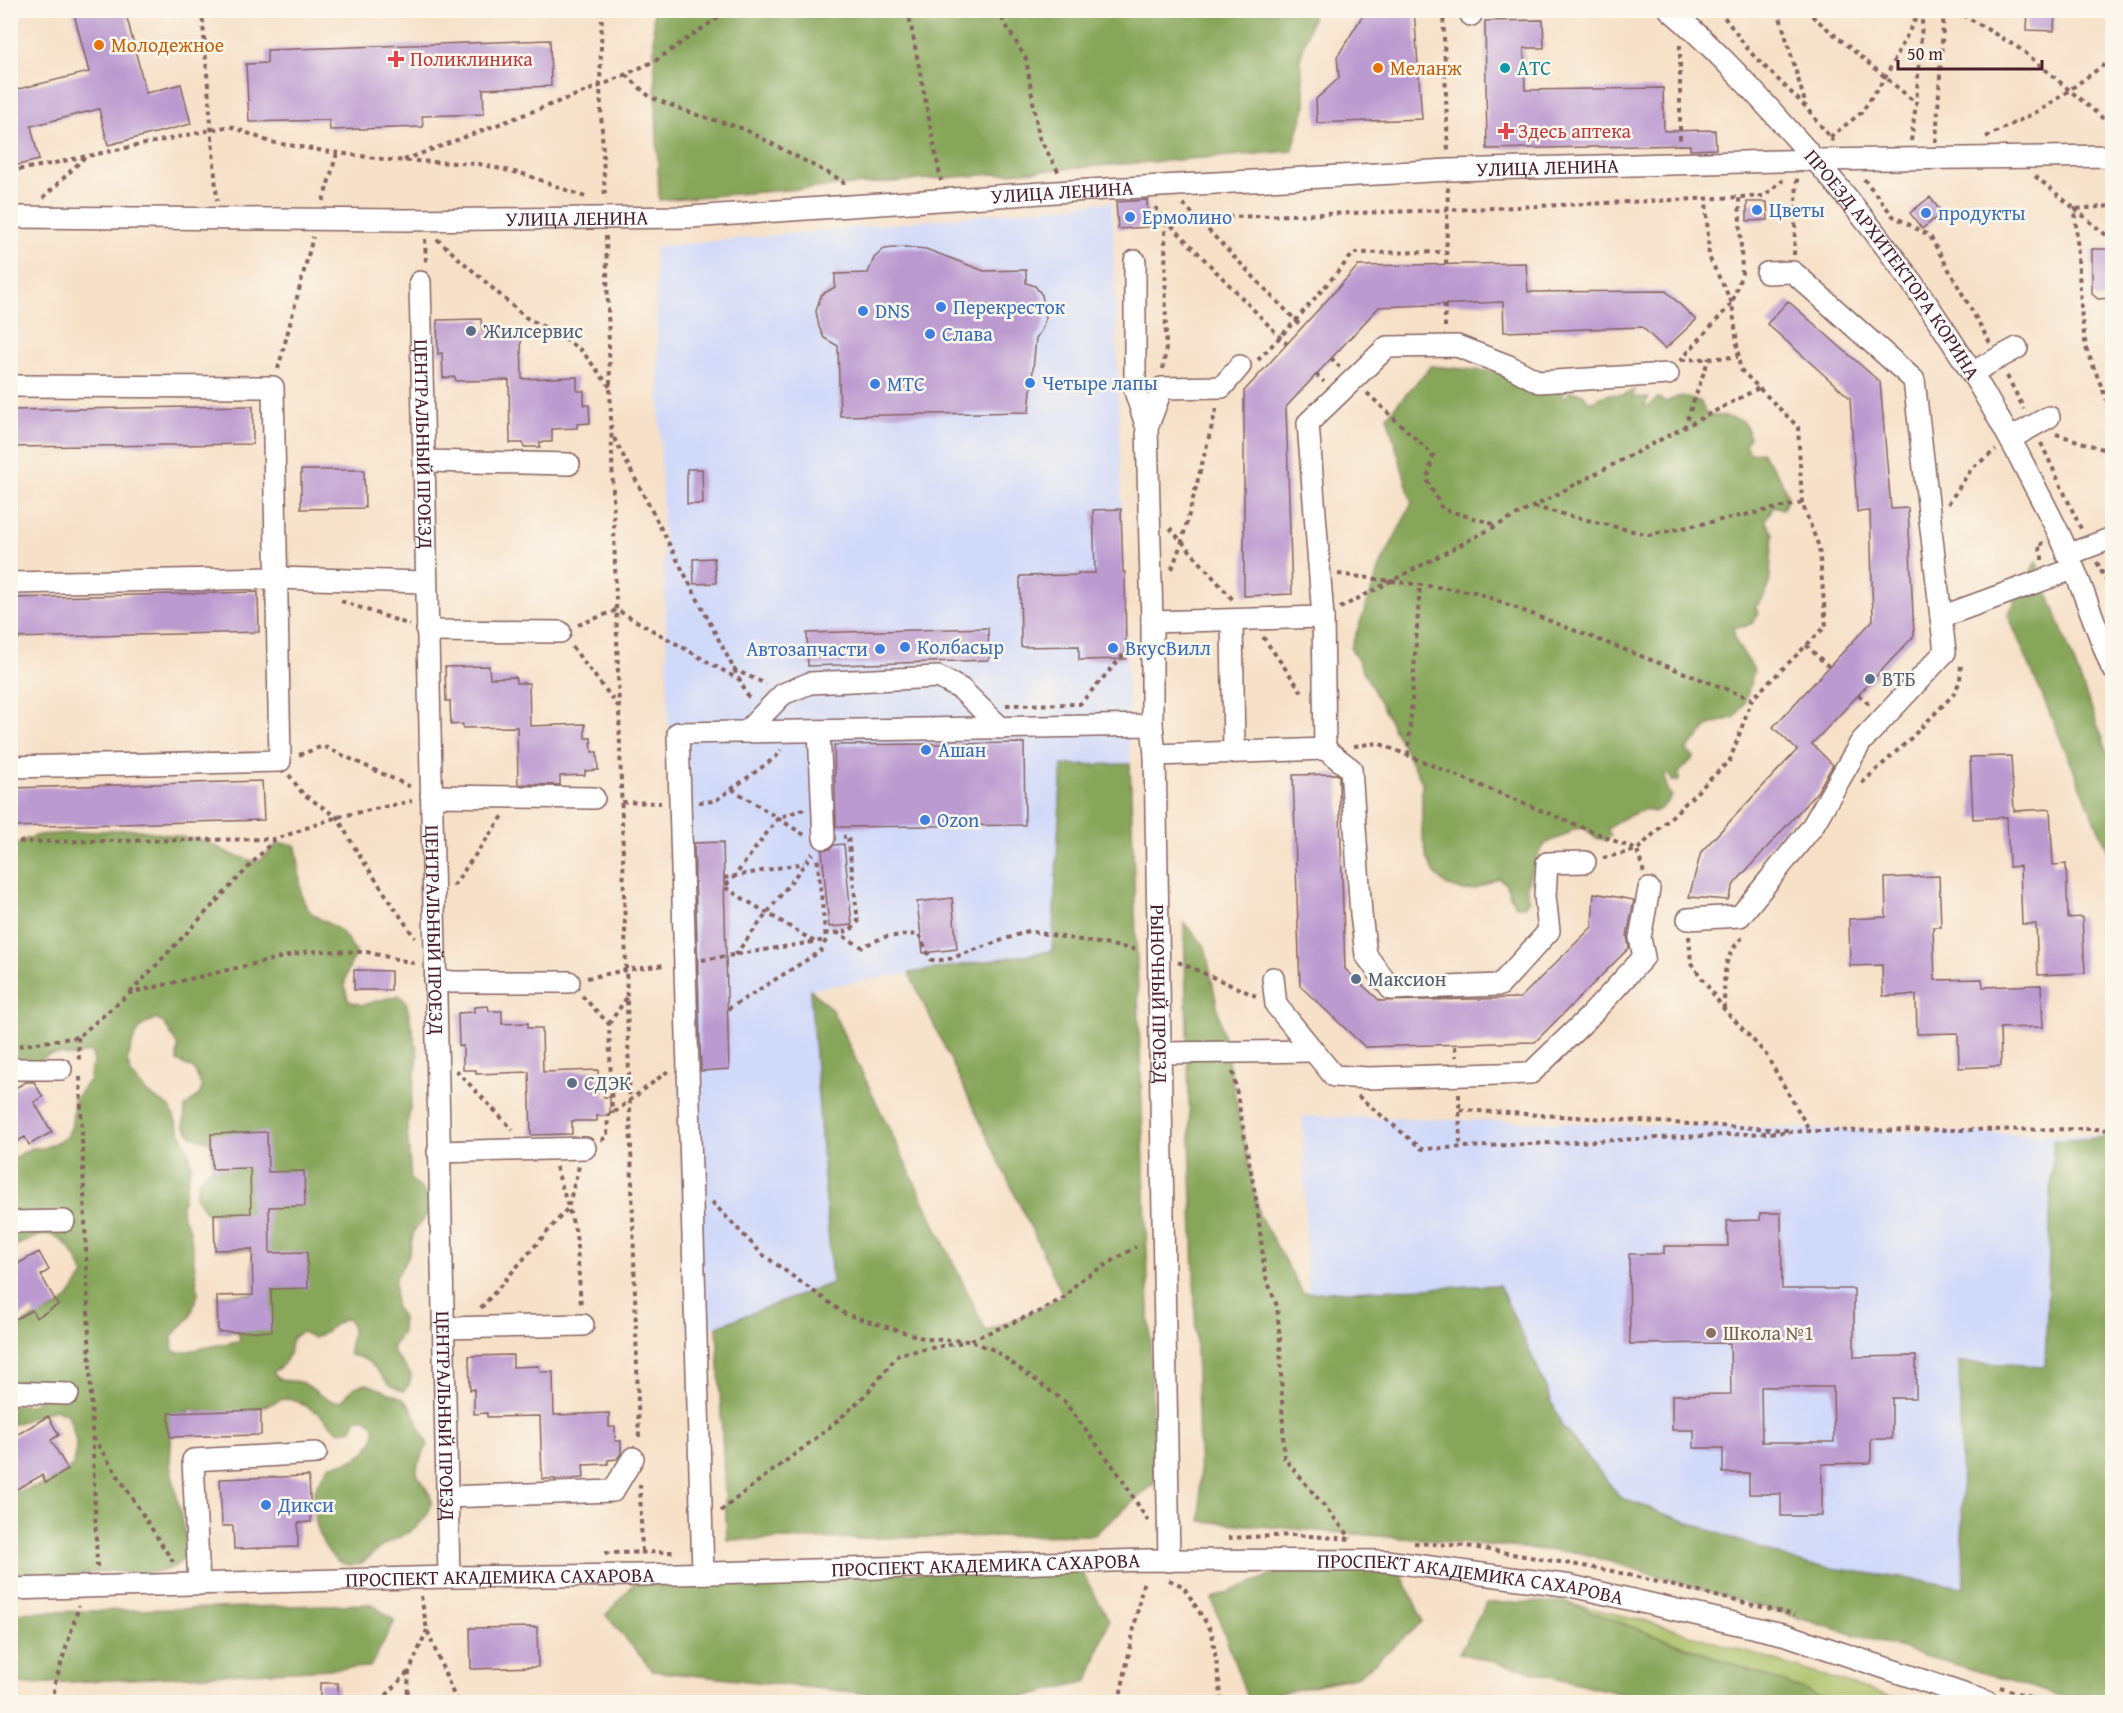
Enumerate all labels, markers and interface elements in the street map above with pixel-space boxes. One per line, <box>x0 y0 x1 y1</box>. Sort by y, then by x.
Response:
place label: Молодежное <box>111 30 224 59</box>
scale bar <box>1898 33 2042 71</box>
marker: Молодежное <box>92 38 106 52</box>
text: 50 m <box>1907 40 1943 67</box>
place label: Поликлиника <box>410 44 533 73</box>
marker: Поликлиника <box>387 50 405 68</box>
place label: Меланж <box>1390 53 1462 82</box>
place label: АТС <box>1517 53 1551 82</box>
marker: Меланж <box>1371 61 1385 75</box>
marker: АТС <box>1498 61 1512 75</box>
place label: Здесь аптека <box>1518 116 1632 145</box>
marker: Здесь аптека <box>1499 124 1513 138</box>
street label: ПРОЕЗД АРХИТЕКТОРА КОРИНА <box>1798 142 1988 385</box>
street label: УЛИЦА ЛЕНИНА <box>1476 150 1619 183</box>
street label: УЛИЦА ЛЕНИНА <box>990 173 1134 210</box>
place label: Цветы <box>1769 195 1825 224</box>
place label: продукты <box>1938 198 2025 227</box>
street label: УЛИЦА ЛЕНИНА <box>505 202 649 233</box>
place label: Ермолино <box>1142 202 1232 231</box>
marker: Цветы <box>1750 203 1764 217</box>
marker: продукты <box>1919 206 1933 220</box>
marker: Ермолино <box>1123 210 1137 224</box>
place label: Перекресток <box>953 292 1066 321</box>
place label: DNS <box>875 296 910 325</box>
marker: Перекресток <box>934 300 948 314</box>
marker: DNS <box>856 304 870 318</box>
place label: Жилсервис <box>482 316 583 345</box>
place label: Слава <box>942 319 993 348</box>
marker: Жилсервис <box>464 324 478 338</box>
marker: Слава <box>923 327 937 341</box>
street label: ЦЕНТРАЛЬНЫЙ ПРОЕЗД <box>407 339 441 549</box>
place label: Четыре лапы <box>1042 368 1158 397</box>
place label: МТС <box>887 369 925 398</box>
marker: Четыре лапы <box>1023 376 1037 390</box>
marker: МТС <box>868 377 882 391</box>
place label: Колбасыр <box>917 632 1004 661</box>
place label: ВкусВилл <box>1125 633 1211 662</box>
place label: Автозапчасти <box>746 634 868 663</box>
marker: Колбасыр <box>898 640 912 654</box>
marker: ВкусВилл <box>1106 641 1120 655</box>
marker: Автозапчасти <box>873 642 887 656</box>
place label: ВТБ <box>1882 664 1916 693</box>
marker: ВТБ <box>1863 672 1877 686</box>
place label: Ашан <box>938 735 987 764</box>
marker: Ашан <box>919 743 933 757</box>
place label: Ozon <box>937 805 979 834</box>
marker: Ozon <box>918 813 932 827</box>
street label: ЦЕНТРАЛЬНЫЙ ПРОЕЗД <box>418 825 452 1035</box>
street label: РЫНОЧНЫЙ ПРОЕЗД <box>1144 904 1176 1084</box>
place label: Максион <box>1368 964 1447 993</box>
marker: Максион <box>1349 972 1363 986</box>
place label: СДЭК <box>584 1068 632 1097</box>
marker: СДЭК <box>565 1076 579 1090</box>
street label: ЦЕНТРАЛЬНЫЙ ПРОЕЗД <box>429 1310 463 1521</box>
place label: Школа №1 <box>1723 1318 1814 1347</box>
marker: Школа №1 <box>1704 1326 1718 1340</box>
place label: Дикси <box>277 1490 334 1519</box>
marker: Дикси <box>259 1498 273 1512</box>
street label: ПРОСПЕКТ АКАДЕМИКА САХАРОВА <box>831 1545 1141 1583</box>
street label: ПРОСПЕКТ АКАДЕМИКА САХАРОВА <box>1317 1546 1626 1611</box>
street label: ПРОСПЕКТ АКАДЕМИКА САХАРОВА <box>345 1560 655 1594</box>

